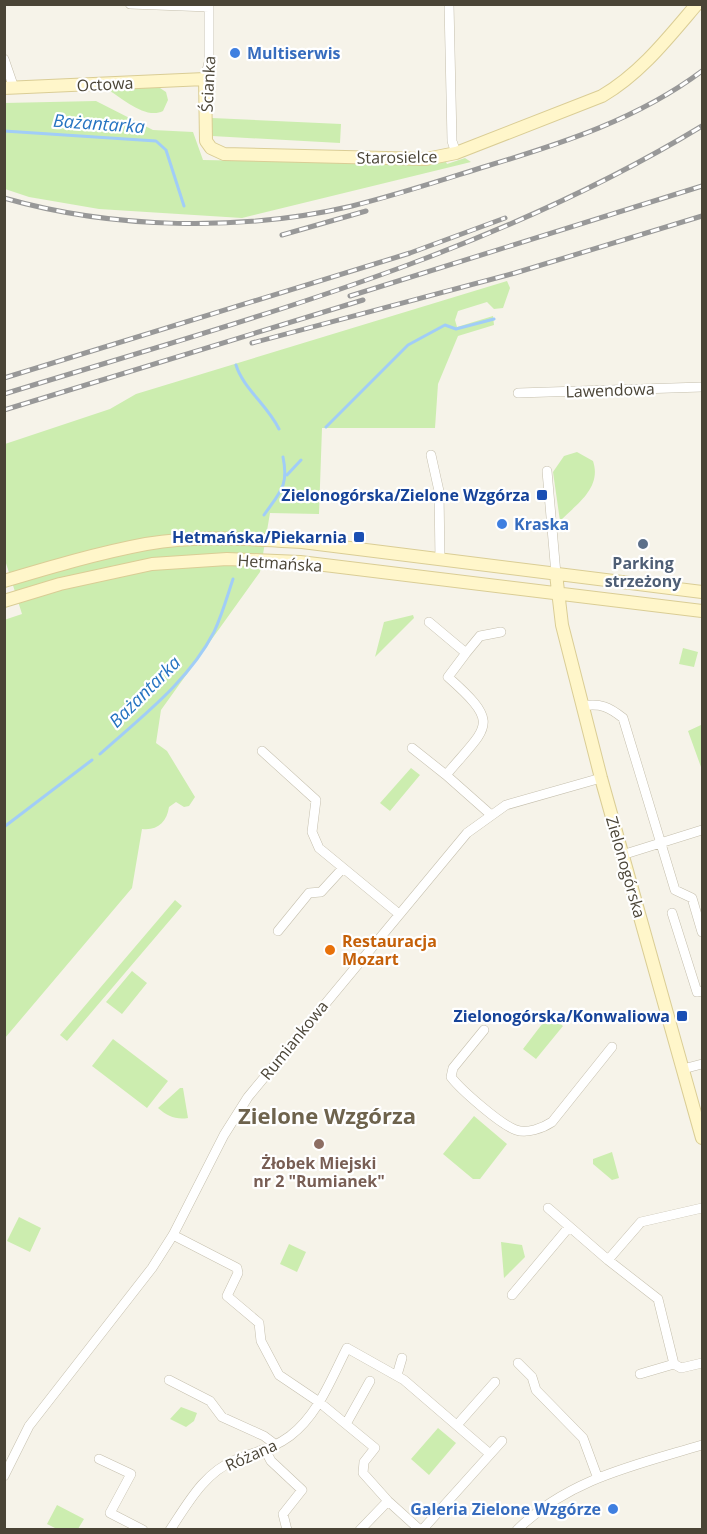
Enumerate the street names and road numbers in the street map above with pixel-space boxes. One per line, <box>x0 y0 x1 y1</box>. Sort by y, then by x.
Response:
street label: Ścianka <box>196 55 220 113</box>
street label: Octowa <box>76 72 134 96</box>
street label: Starosielce <box>356 145 438 169</box>
street label: Lawendowa <box>565 377 655 403</box>
street label: Hetmańska <box>237 549 323 577</box>
street label: Zielonogórska <box>601 813 651 921</box>
street label: Rumiankowa <box>255 996 333 1084</box>
street label: Różana <box>222 1434 280 1476</box>

